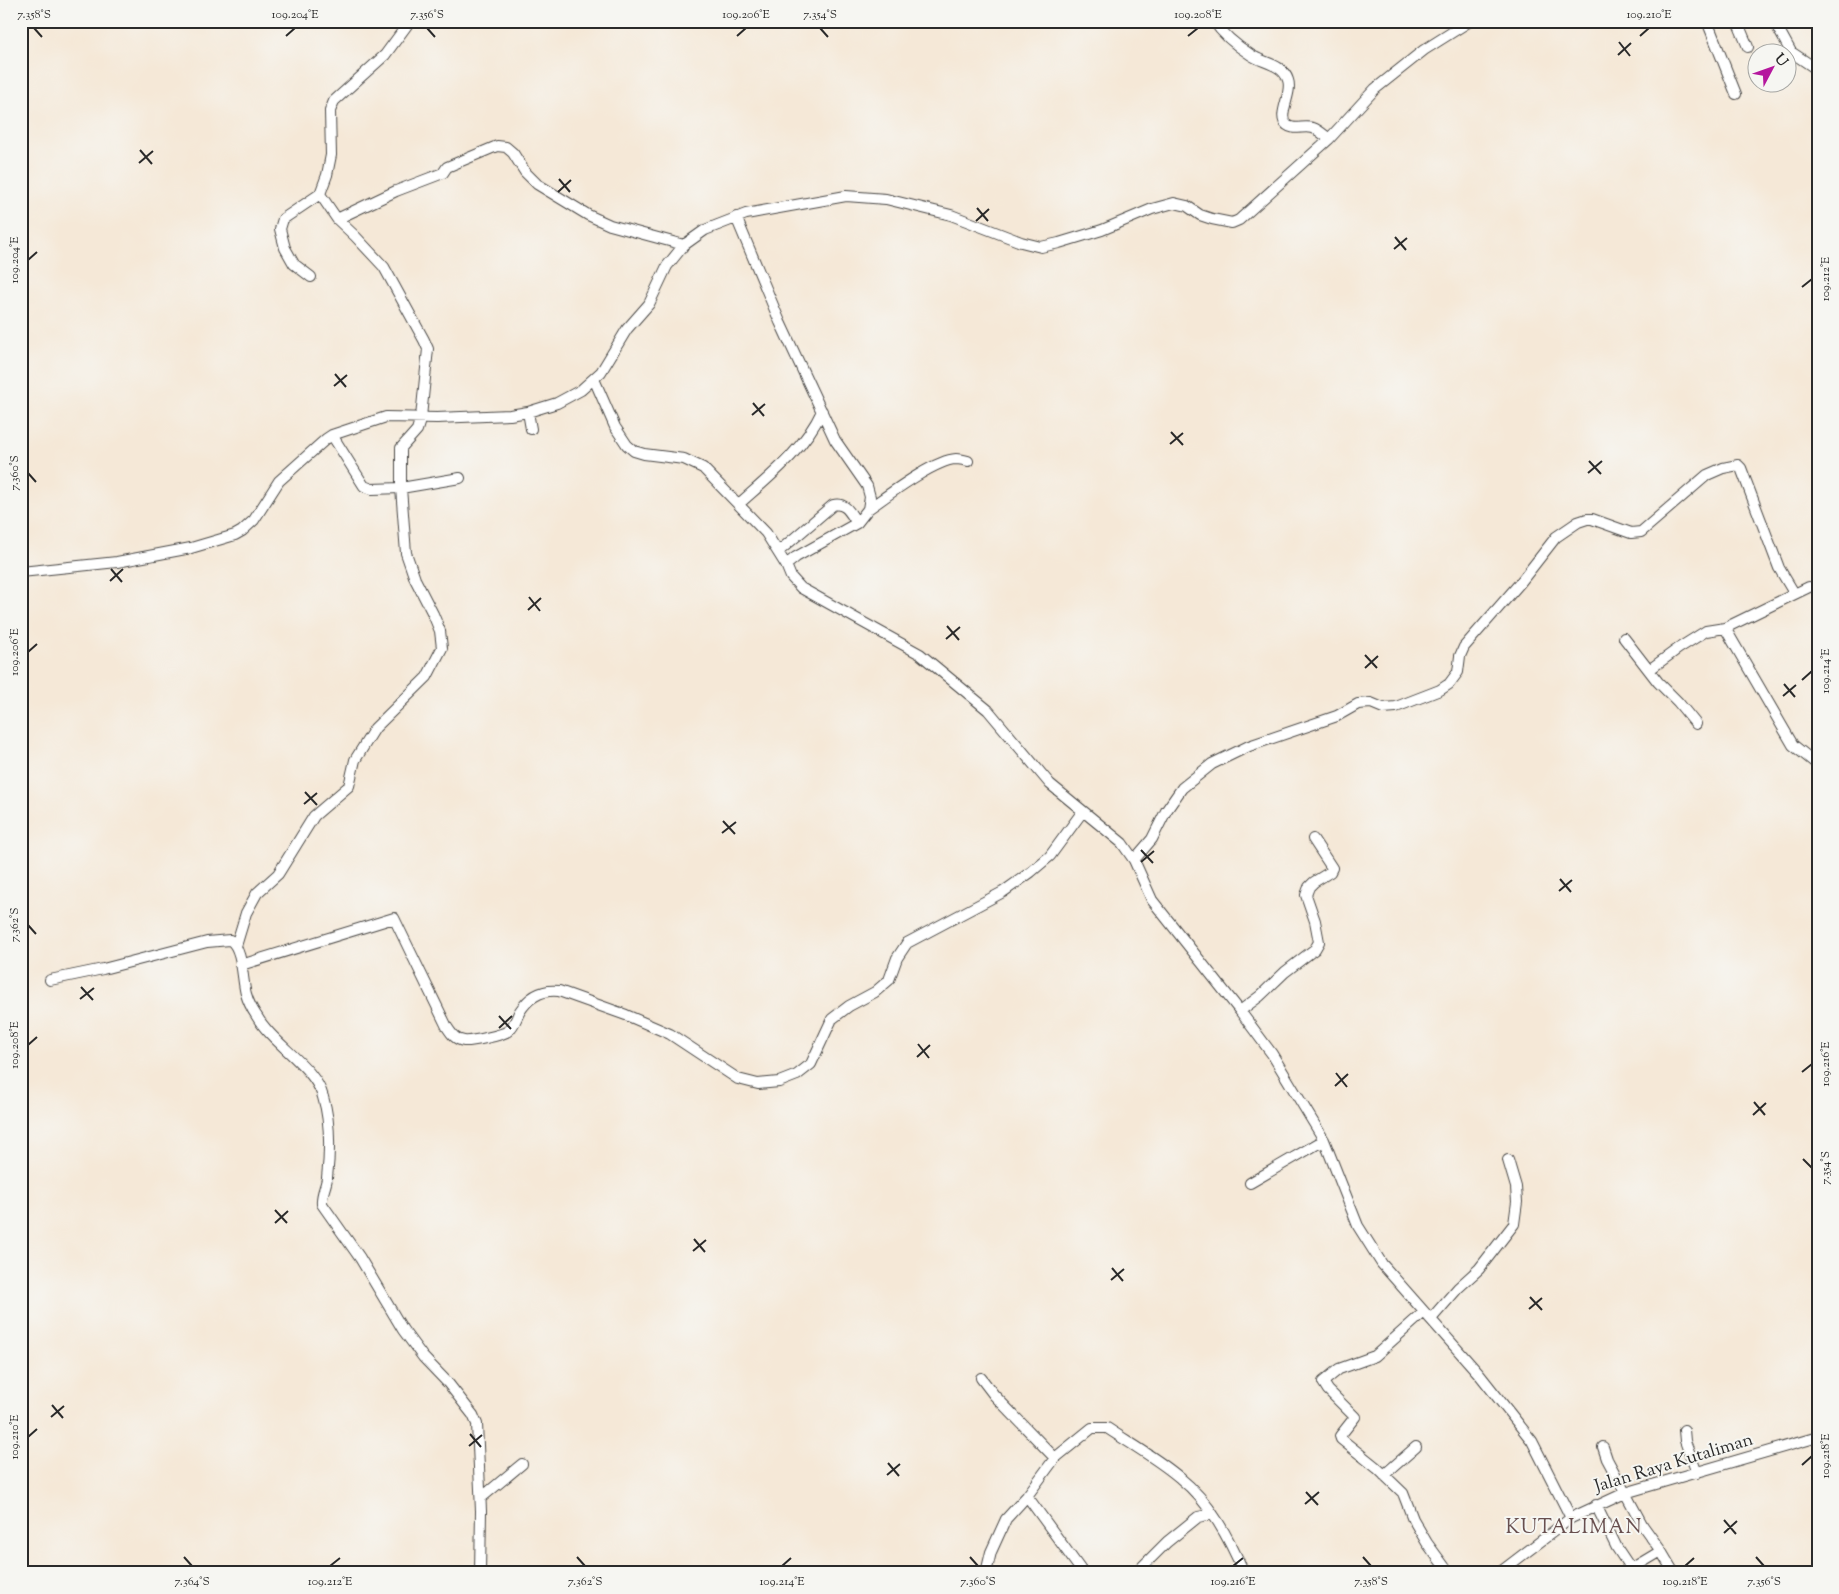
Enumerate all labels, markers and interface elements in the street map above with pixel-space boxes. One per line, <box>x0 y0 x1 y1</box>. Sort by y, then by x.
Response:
text: 7.358°S <box>17 6 51 24</box>
text: 109.204°E <box>272 6 319 24</box>
text: 7.356°S <box>410 6 444 24</box>
text: 109.206°E <box>722 6 770 24</box>
text: 7.354°S <box>803 6 837 24</box>
text: 109.208°E <box>1174 6 1222 24</box>
text: 109.210°E <box>1626 6 1672 24</box>
north arrow <box>1746 42 1796 92</box>
text: U <box>1769 50 1792 72</box>
text: 109.204°E <box>6 236 24 283</box>
text: 109.212°E <box>1817 256 1835 301</box>
text: 7.360°S <box>6 455 24 491</box>
text: 109.206°E <box>6 628 24 676</box>
text: 109.214°E <box>1817 648 1835 694</box>
text: 7.362°S <box>6 908 24 942</box>
text: 109.208°E <box>6 1021 24 1069</box>
text: 109.216°E <box>1817 1041 1835 1087</box>
text: 7.354°S <box>1817 1151 1835 1185</box>
text: 109.210°E <box>6 1414 24 1460</box>
street label: Jalan Raya Kutaliman <box>1591 1427 1757 1501</box>
text: 109.218°E <box>1817 1433 1835 1479</box>
district label: KUTALIMAN <box>1505 1514 1643 1543</box>
text: 7.364°S <box>174 1573 210 1591</box>
text: 109.212°E <box>308 1573 353 1591</box>
text: 7.362°S <box>568 1573 602 1591</box>
text: 109.214°E <box>759 1573 805 1591</box>
text: 7.360°S <box>960 1573 996 1591</box>
text: 109.216°E <box>1210 1573 1256 1591</box>
text: 7.358°S <box>1354 1573 1388 1591</box>
text: 109.218°E <box>1662 1573 1708 1591</box>
text: 7.356°S <box>1747 1573 1781 1591</box>

